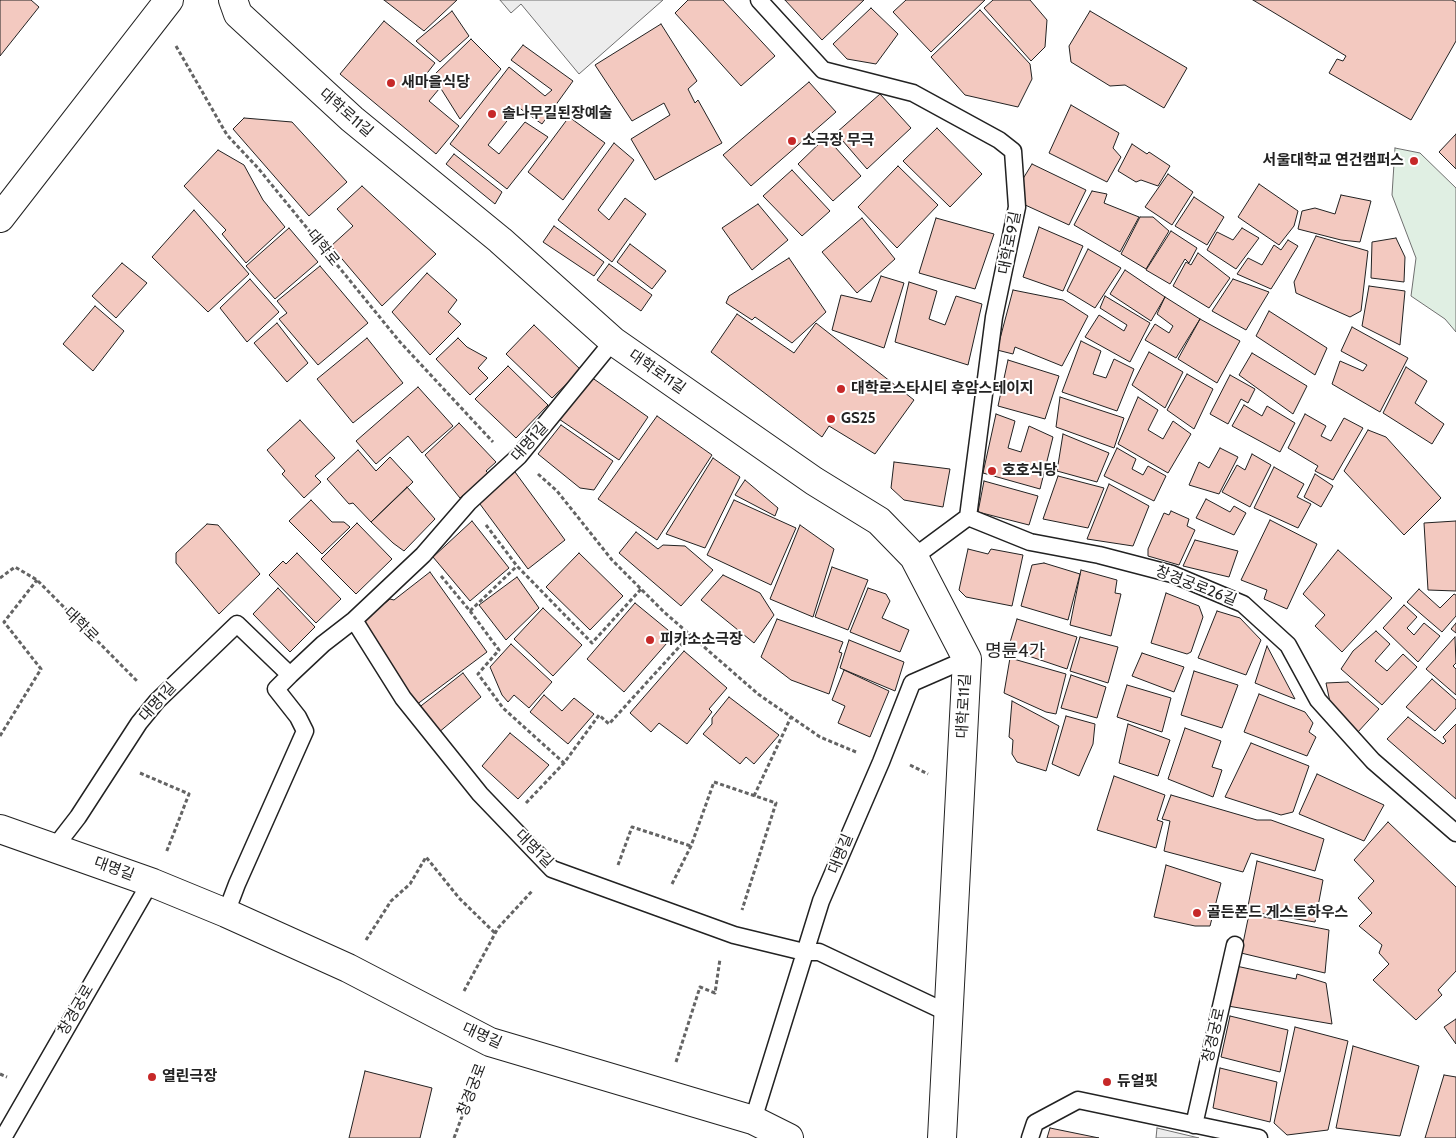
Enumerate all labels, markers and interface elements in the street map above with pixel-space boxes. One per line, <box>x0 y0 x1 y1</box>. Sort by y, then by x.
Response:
place label: 새마을식당 <box>401 74 470 92</box>
marker: 새마을식당 <box>385 77 397 89</box>
street label: 대학로11길 <box>316 85 376 141</box>
place label: 솔나무길된장예술 <box>502 105 612 123</box>
marker: 솔나무길된장예술 <box>486 108 498 120</box>
place label: 소극장 무극 <box>802 132 874 150</box>
marker: 소극장 무극 <box>786 135 798 147</box>
place label: 서울대학교 연건캠퍼스 <box>1263 152 1404 170</box>
marker: 서울대학교 연건캠퍼스 <box>1408 155 1420 167</box>
street label: 대학로9길 <box>995 210 1025 276</box>
street label: 대학로 <box>303 226 343 270</box>
street label: 대학로11길 <box>625 346 689 398</box>
place label: 대학로스타시티 후암스테이지 <box>851 380 1034 398</box>
marker: 대학로스타시티 후암스테이지 <box>835 383 847 395</box>
place label: GS25 <box>841 410 876 428</box>
marker: GS25 <box>825 413 837 425</box>
street label: 대명1길 <box>508 419 552 465</box>
place label: 호호식당 <box>1002 462 1057 480</box>
marker: 호호식당 <box>986 465 998 477</box>
street label: 창경궁로26길 <box>1153 562 1239 610</box>
street label: 대학로 <box>60 604 102 646</box>
place label: 피카소소극장 <box>660 631 743 649</box>
marker: 피카소소극장 <box>644 634 656 646</box>
district label: 명륜4가 <box>985 641 1045 663</box>
street label: 대학로11길 <box>953 673 975 739</box>
street label: 대명1길 <box>136 679 180 725</box>
street label: 대명1길 <box>511 826 557 872</box>
street label: 대명길 <box>825 831 857 877</box>
street label: 대명길 <box>91 853 137 885</box>
place label: 골든폰드 게스트하우스 <box>1207 904 1348 922</box>
marker: 골든폰드 게스트하우스 <box>1191 907 1203 919</box>
street label: 창경궁로 <box>54 982 98 1038</box>
street label: 창경궁로 <box>1199 1006 1229 1064</box>
street label: 대명길 <box>459 1019 505 1053</box>
street label: 창경궁로 <box>454 1061 490 1119</box>
place label: 열린극장 <box>162 1068 217 1086</box>
marker: 열린극장 <box>146 1071 158 1083</box>
place label: 듀얼핏 <box>1117 1073 1158 1091</box>
marker: 듀얼핏 <box>1101 1076 1113 1088</box>

